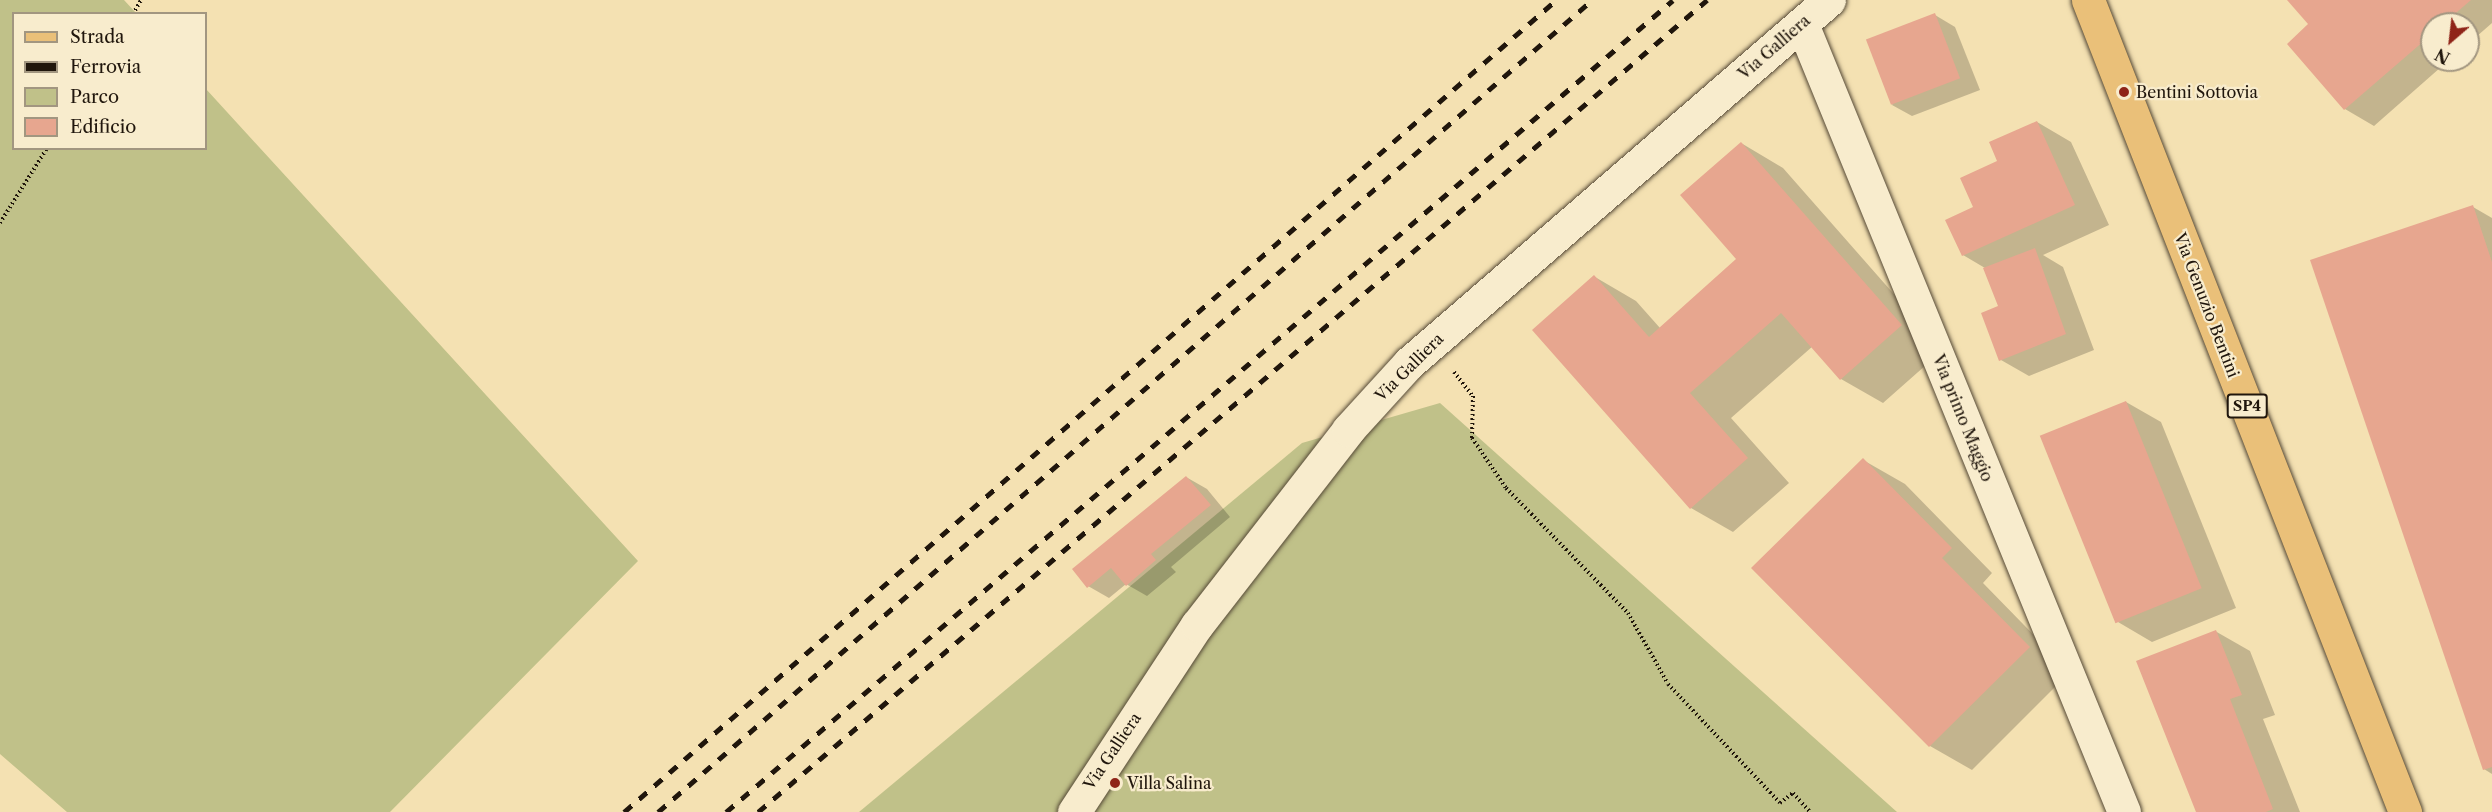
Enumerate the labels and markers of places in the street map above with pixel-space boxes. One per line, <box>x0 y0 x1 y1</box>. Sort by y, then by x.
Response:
place label: Bentini Sottovia <box>2136 82 2258 102</box>
marker: Bentini Sottovia <box>2117 85 2131 99</box>
place label: Villa Salina <box>1127 773 1212 793</box>
marker: Villa Salina <box>1108 776 1122 790</box>

